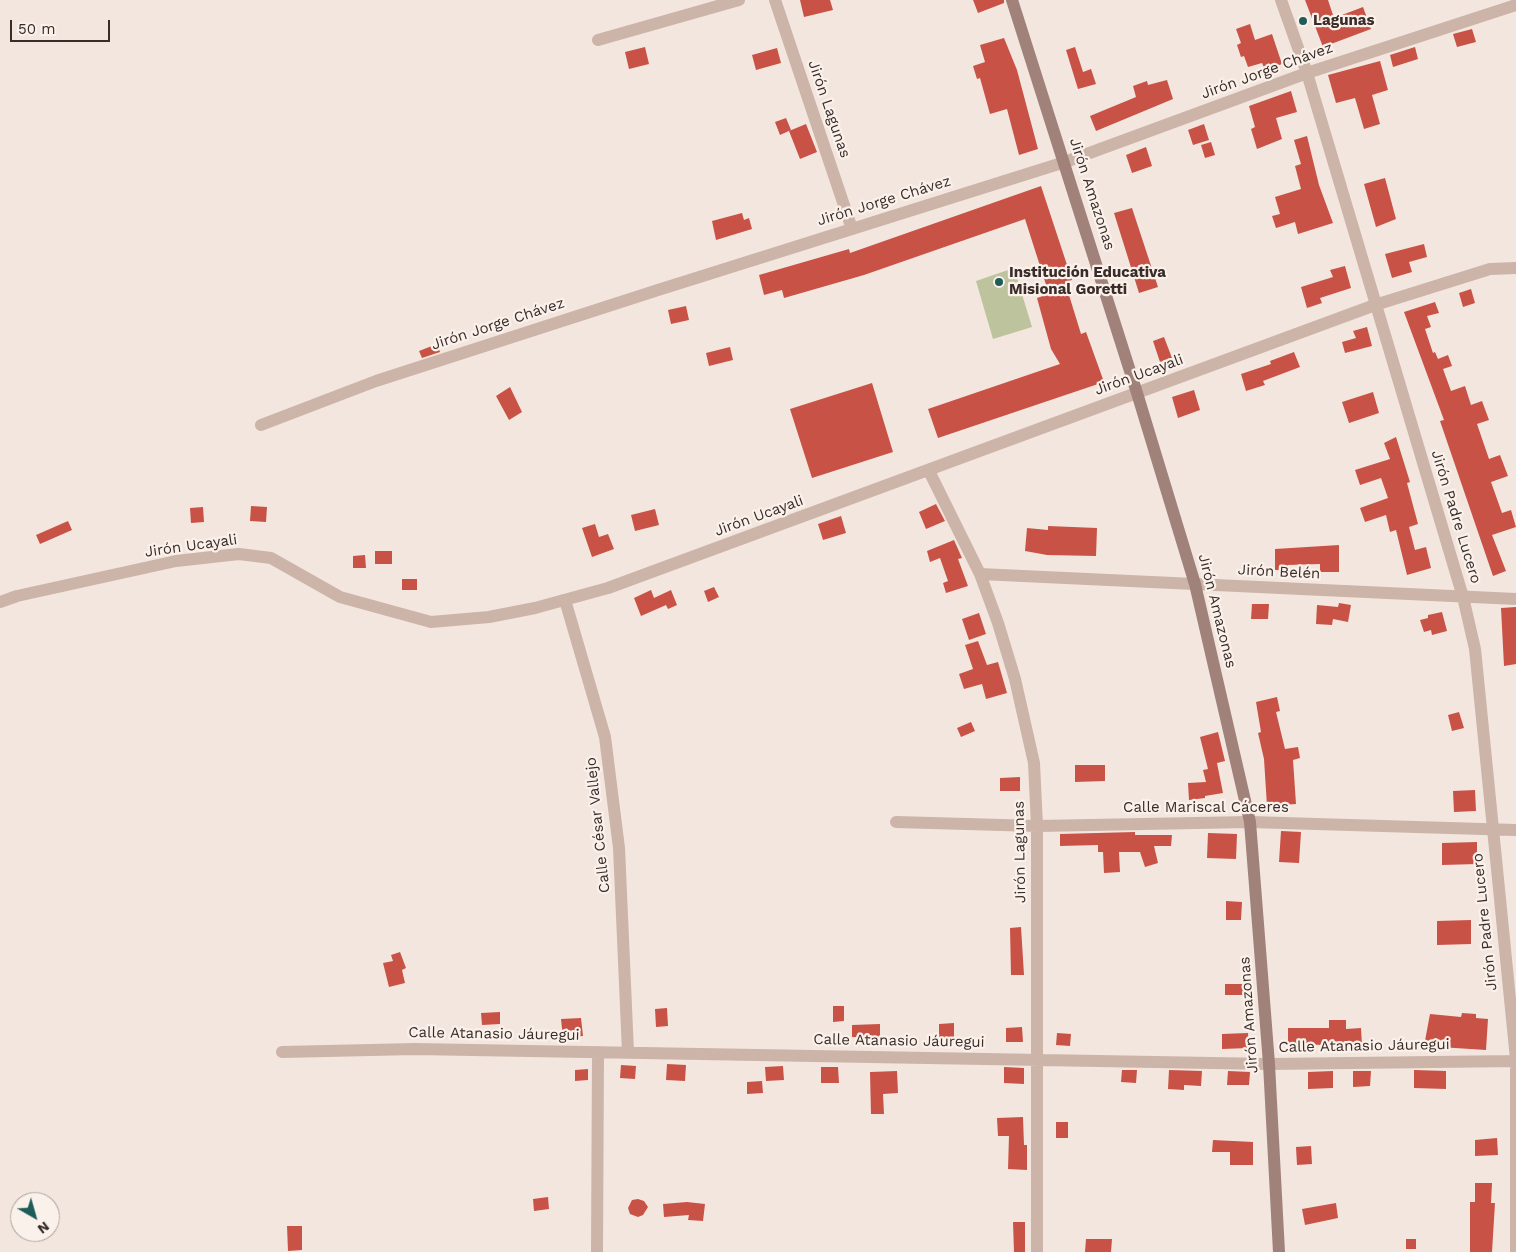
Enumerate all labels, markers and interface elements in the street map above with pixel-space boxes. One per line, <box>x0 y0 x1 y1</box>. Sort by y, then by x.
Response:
scale bar <box>12 10 112 42</box>
place label: Lagunas <box>1313 12 1374 30</box>
marker: Lagunas <box>1297 15 1309 27</box>
text: 50 m <box>18 20 55 38</box>
street label: Jirón Jorge Chávez <box>1199 39 1335 103</box>
street label: Jirón Lagunas <box>804 58 854 160</box>
street label: Jirón Amazonas <box>1065 136 1119 252</box>
street label: Jirón Jorge Chávez <box>815 172 953 230</box>
place label: Institución Educativa Misional Goretti <box>1009 264 1166 299</box>
marker: Institución Educativa Misional Goretti <box>993 276 1005 288</box>
street label: Jirón Jorge Chávez <box>429 294 567 354</box>
street label: Jirón Ucayali <box>1092 351 1186 399</box>
street label: Jirón Padre Lucero <box>1427 448 1485 586</box>
street label: Jirón Ucayali <box>712 492 806 540</box>
street label: Jirón Ucayali <box>144 531 238 561</box>
street label: Jirón Amazonas <box>1194 552 1240 670</box>
street label: Jirón Belén <box>1237 561 1321 583</box>
street label: Calle César Vallejo <box>582 756 614 894</box>
street label: Calle Mariscal Cáceres <box>1123 799 1289 817</box>
street label: Jirón Lagunas <box>1010 801 1030 903</box>
street label: Jirón Padre Lucero <box>1469 852 1501 992</box>
street label: Jirón Amazonas <box>1236 956 1262 1074</box>
street label: Calle Atanasio Jáuregui <box>408 1024 580 1044</box>
street label: Calle Atanasio Jáuregui <box>813 1031 985 1051</box>
street label: Calle Atanasio Jáuregui <box>1278 1036 1450 1056</box>
north arrow <box>10 1192 60 1242</box>
text: N <box>35 1219 53 1238</box>

